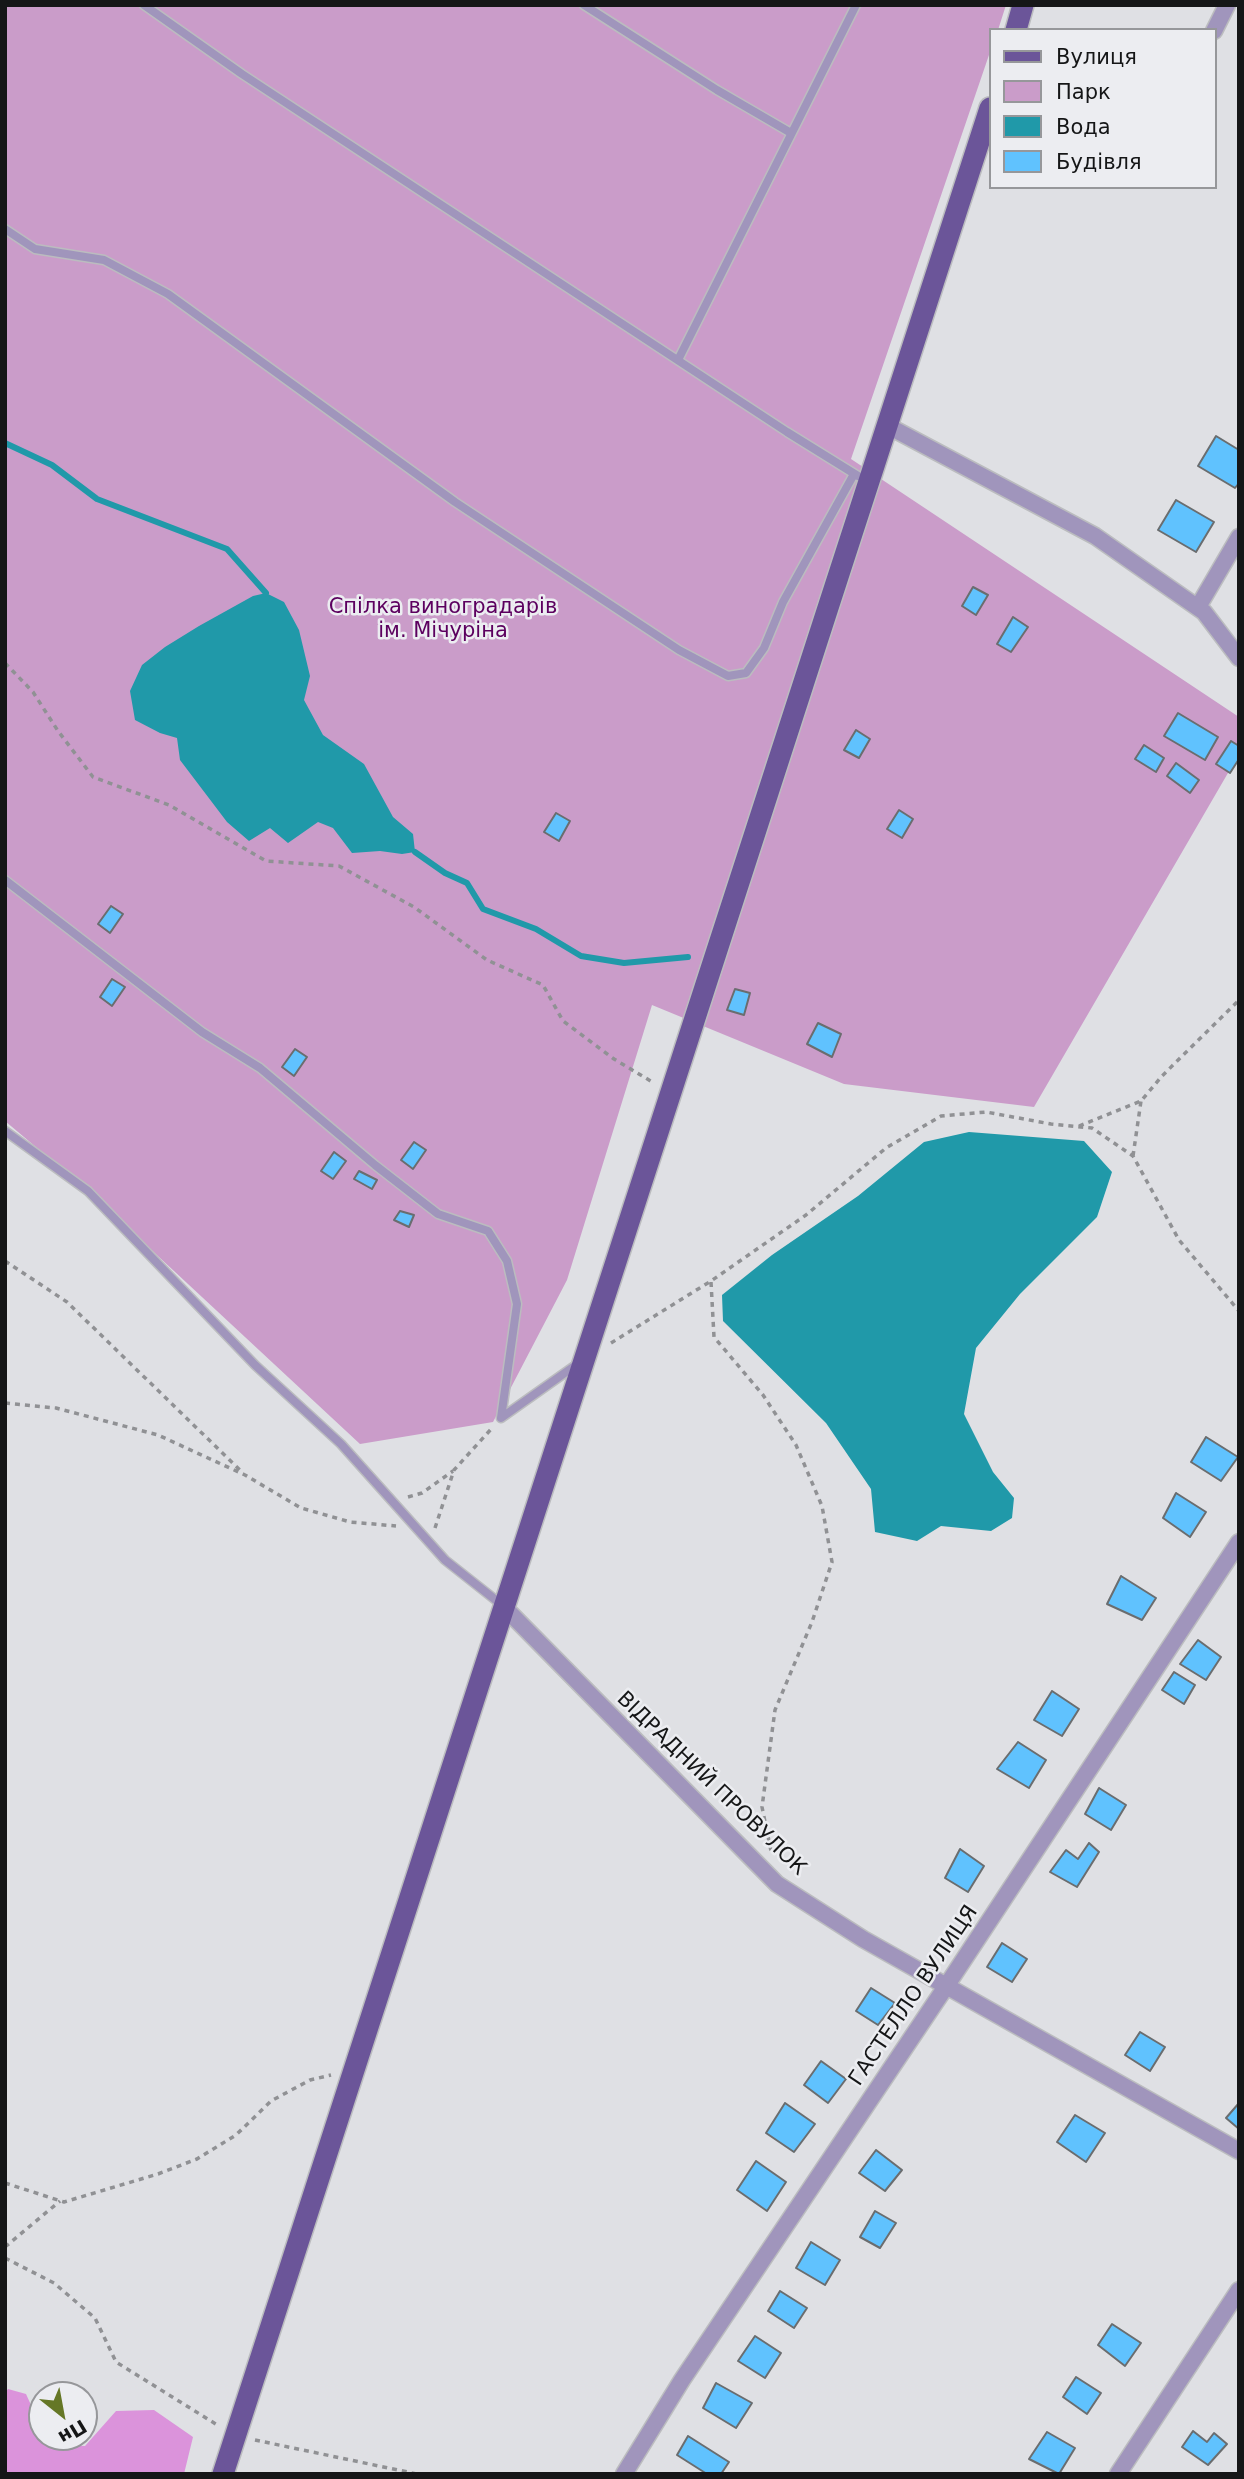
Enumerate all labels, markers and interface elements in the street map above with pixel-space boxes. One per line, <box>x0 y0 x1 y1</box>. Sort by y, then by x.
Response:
legend <box>988 28 1216 189</box>
text: Вулиця <box>1056 45 1137 69</box>
text: Парк <box>1056 80 1111 104</box>
text: Вода <box>1056 115 1111 139</box>
text: Будівля <box>1056 150 1142 174</box>
park label: Спілка виноградарів ім. Мічуріна <box>329 595 557 645</box>
street label: ВІДРАДНИЙ ПРОВУЛОК <box>611 1687 811 1881</box>
street label: ГАСТЕЛЛО ВУЛИЦЯ <box>844 1901 984 2091</box>
north arrow <box>28 2381 98 2451</box>
text: Пн <box>55 2415 91 2449</box>

